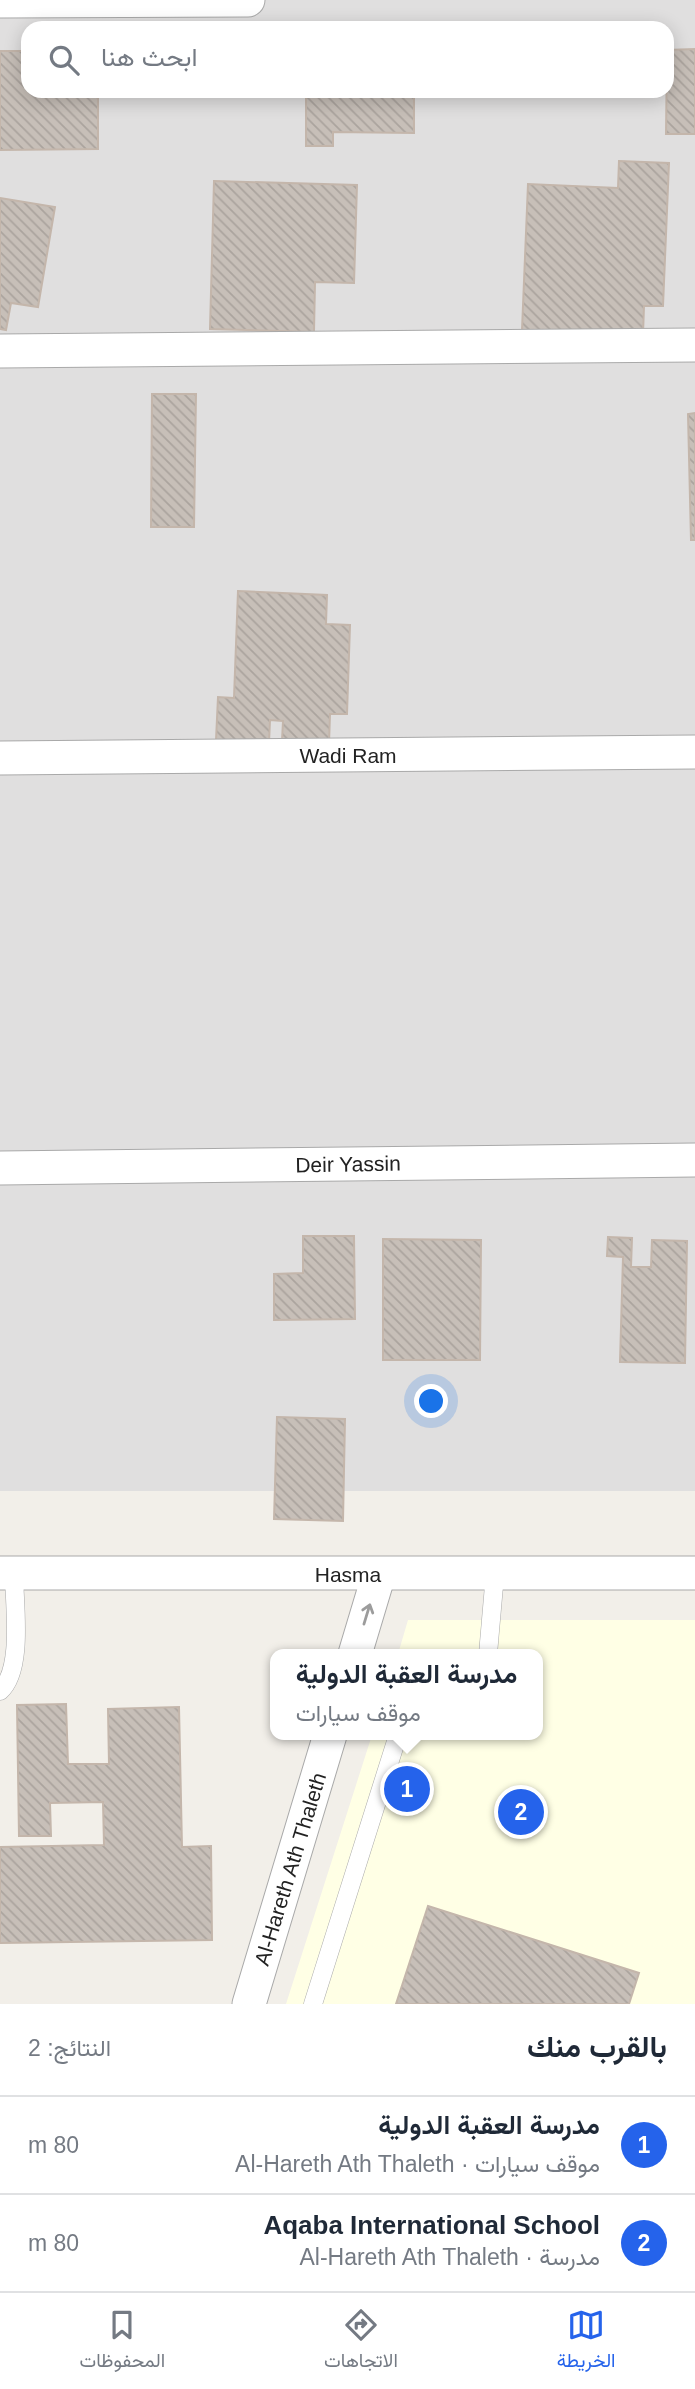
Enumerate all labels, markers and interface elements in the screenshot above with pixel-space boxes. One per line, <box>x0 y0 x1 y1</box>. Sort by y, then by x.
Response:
search box <box>21 21 674 98</box>
icon: search <box>45 41 83 79</box>
text: ابحث هنا <box>101 42 197 72</box>
street label: Wadi Ram <box>299 744 397 767</box>
street label: Deir Yassin <box>295 1152 401 1176</box>
your location <box>414 1384 448 1418</box>
street label: Hasma <box>315 1563 382 1586</box>
one-way arrow <box>361 1603 374 1625</box>
popup <box>270 1649 543 1740</box>
text: مدرسة العقبة الدولية <box>296 1659 517 1689</box>
text: موقف سيارات <box>296 1700 421 1726</box>
pin: 1 <box>384 1763 430 1815</box>
street label: Al-Hareth Ath Thaleth <box>250 1770 330 1968</box>
pin: 2 <box>498 1786 544 1838</box>
text: بالقرب منك <box>527 2030 667 2063</box>
text: النتائج: 2 <box>28 2035 111 2061</box>
text: مدرسة العقبة الدولية <box>378 2110 600 2140</box>
text: 80 m <box>28 2132 79 2158</box>
text: 1 <box>638 2132 650 2158</box>
text: موقف سيارات · Al-Hareth Ath Thaleth <box>235 2151 600 2177</box>
text: Aqaba International School <box>263 2210 600 2240</box>
text: 80 m <box>28 2230 79 2256</box>
text: 2 <box>638 2230 650 2256</box>
text: مدرسة · Al-Hareth Ath Thaleth <box>299 2244 600 2270</box>
tab: المحفوظات <box>80 2306 165 2377</box>
tab: الاتجاهات <box>324 2306 398 2377</box>
tab: الخريطة <box>557 2306 616 2377</box>

